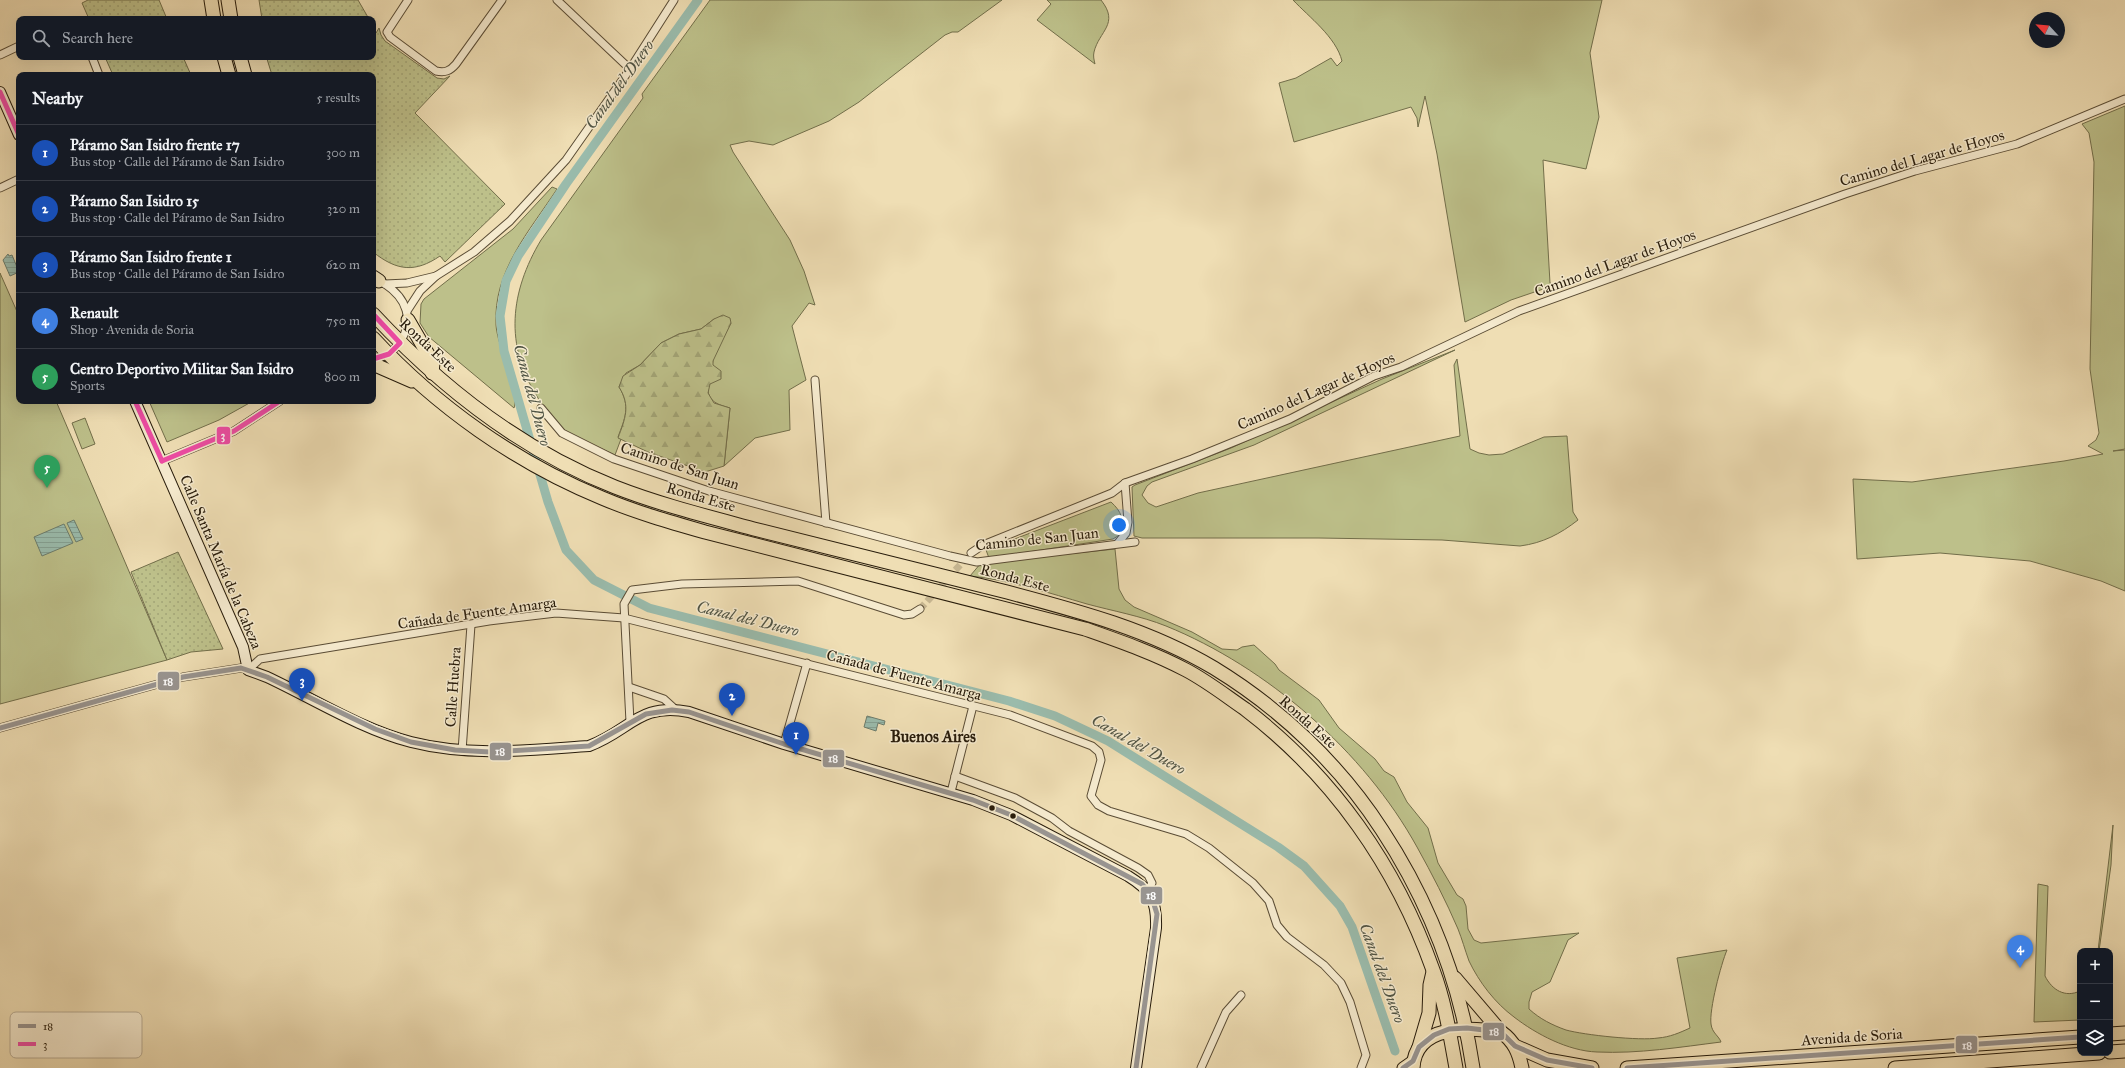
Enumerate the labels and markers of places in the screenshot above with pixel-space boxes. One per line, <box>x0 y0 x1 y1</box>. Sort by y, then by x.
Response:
pin: 5 <box>34 455 60 488</box>
pin: 3 <box>289 668 315 701</box>
pin: 2 <box>719 683 745 716</box>
pin: 1 <box>783 722 809 755</box>
unlabelled marker <box>987 803 997 813</box>
unlabelled marker <box>1008 811 1018 821</box>
pin: 4 <box>2007 935 2033 968</box>

